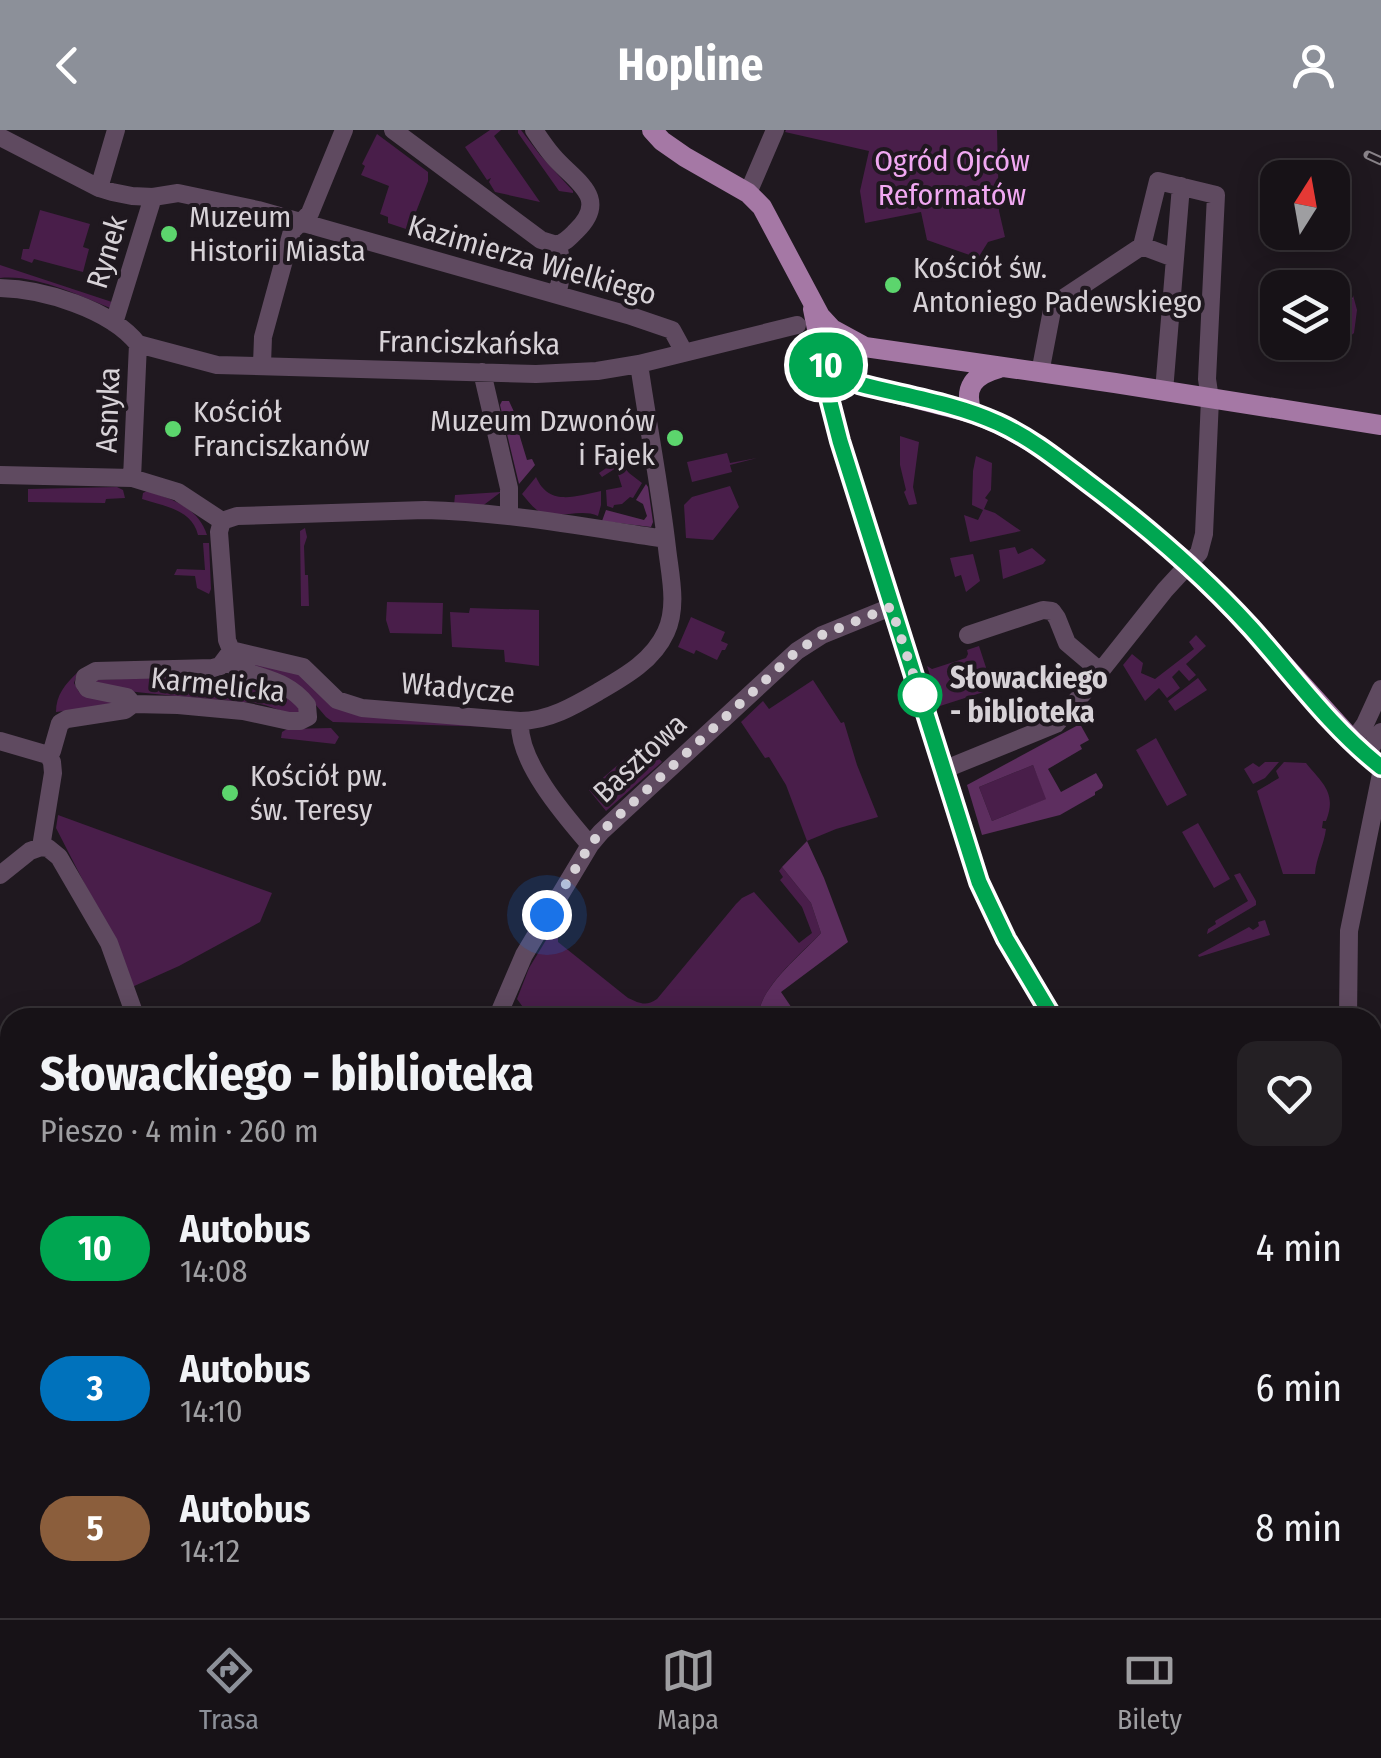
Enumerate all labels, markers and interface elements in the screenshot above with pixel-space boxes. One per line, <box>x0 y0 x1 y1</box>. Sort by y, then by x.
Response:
icon: back <box>40 38 95 93</box>
text: Hopline <box>618 38 763 92</box>
icon: person <box>1286 38 1341 93</box>
park label: Ogród Ojców Reformatów <box>874 143 1030 213</box>
north arrow <box>1260 160 1350 250</box>
map controls <box>1260 160 1350 360</box>
place label: Muzeum Historii Miasta <box>189 199 366 269</box>
street label: Kazimierza Wielkiego <box>403 207 661 313</box>
street label: Rynek <box>79 211 135 293</box>
marker: Muzeum Historii Miasta <box>158 223 180 245</box>
place label: Kościół św. Antoniego Padewskiego <box>913 250 1202 320</box>
button: layers <box>1260 270 1350 360</box>
marker: Kościół św. Antoniego Padewskiego <box>882 274 904 296</box>
street label: Franciszkańska <box>378 323 560 363</box>
line badge: 10 <box>781 332 871 398</box>
text: 10 <box>809 344 843 386</box>
street label: Asnyka <box>89 366 127 454</box>
place label: Kościół Franciszkanów <box>193 394 370 464</box>
place label: Muzeum Dzwonów i Fajek <box>430 403 655 473</box>
marker: Kościół Franciszkanów <box>162 418 184 440</box>
marker: Muzeum Dzwonów i Fajek <box>664 427 686 449</box>
street label: Karmelicka <box>149 660 287 710</box>
place label: Słowackiego - biblioteka <box>950 660 1108 730</box>
street label: Władycze <box>400 665 516 711</box>
marker: Słowackiego - biblioteka <box>899 674 941 716</box>
street label: Basztowa <box>586 706 694 810</box>
place label: Kościół pw. św. Teresy <box>250 758 387 828</box>
marker: Kościół pw. św. Teresy <box>219 782 241 804</box>
your location <box>522 890 572 940</box>
button: heart <box>1237 1041 1342 1146</box>
text: Słowackiego - biblioteka <box>40 1045 534 1103</box>
text: Pieszo · 4 min · 260 m <box>40 1112 319 1150</box>
text: Autobus <box>180 1206 310 1252</box>
text: 4 min <box>1256 1225 1342 1271</box>
text: 10 <box>78 1227 112 1269</box>
text: 14:08 <box>180 1252 247 1290</box>
text: Autobus <box>180 1346 310 1392</box>
text: 6 min <box>1255 1365 1342 1411</box>
text: 3 <box>87 1367 103 1409</box>
text: 14:10 <box>180 1392 243 1430</box>
text: Autobus <box>180 1486 310 1532</box>
text: 8 min <box>1255 1505 1342 1551</box>
text: 5 <box>86 1507 104 1549</box>
text: 14:12 <box>180 1532 240 1570</box>
tab: Trasa <box>199 1643 259 1736</box>
tab: Mapa <box>657 1643 719 1736</box>
tab: Bilety <box>1117 1643 1182 1736</box>

